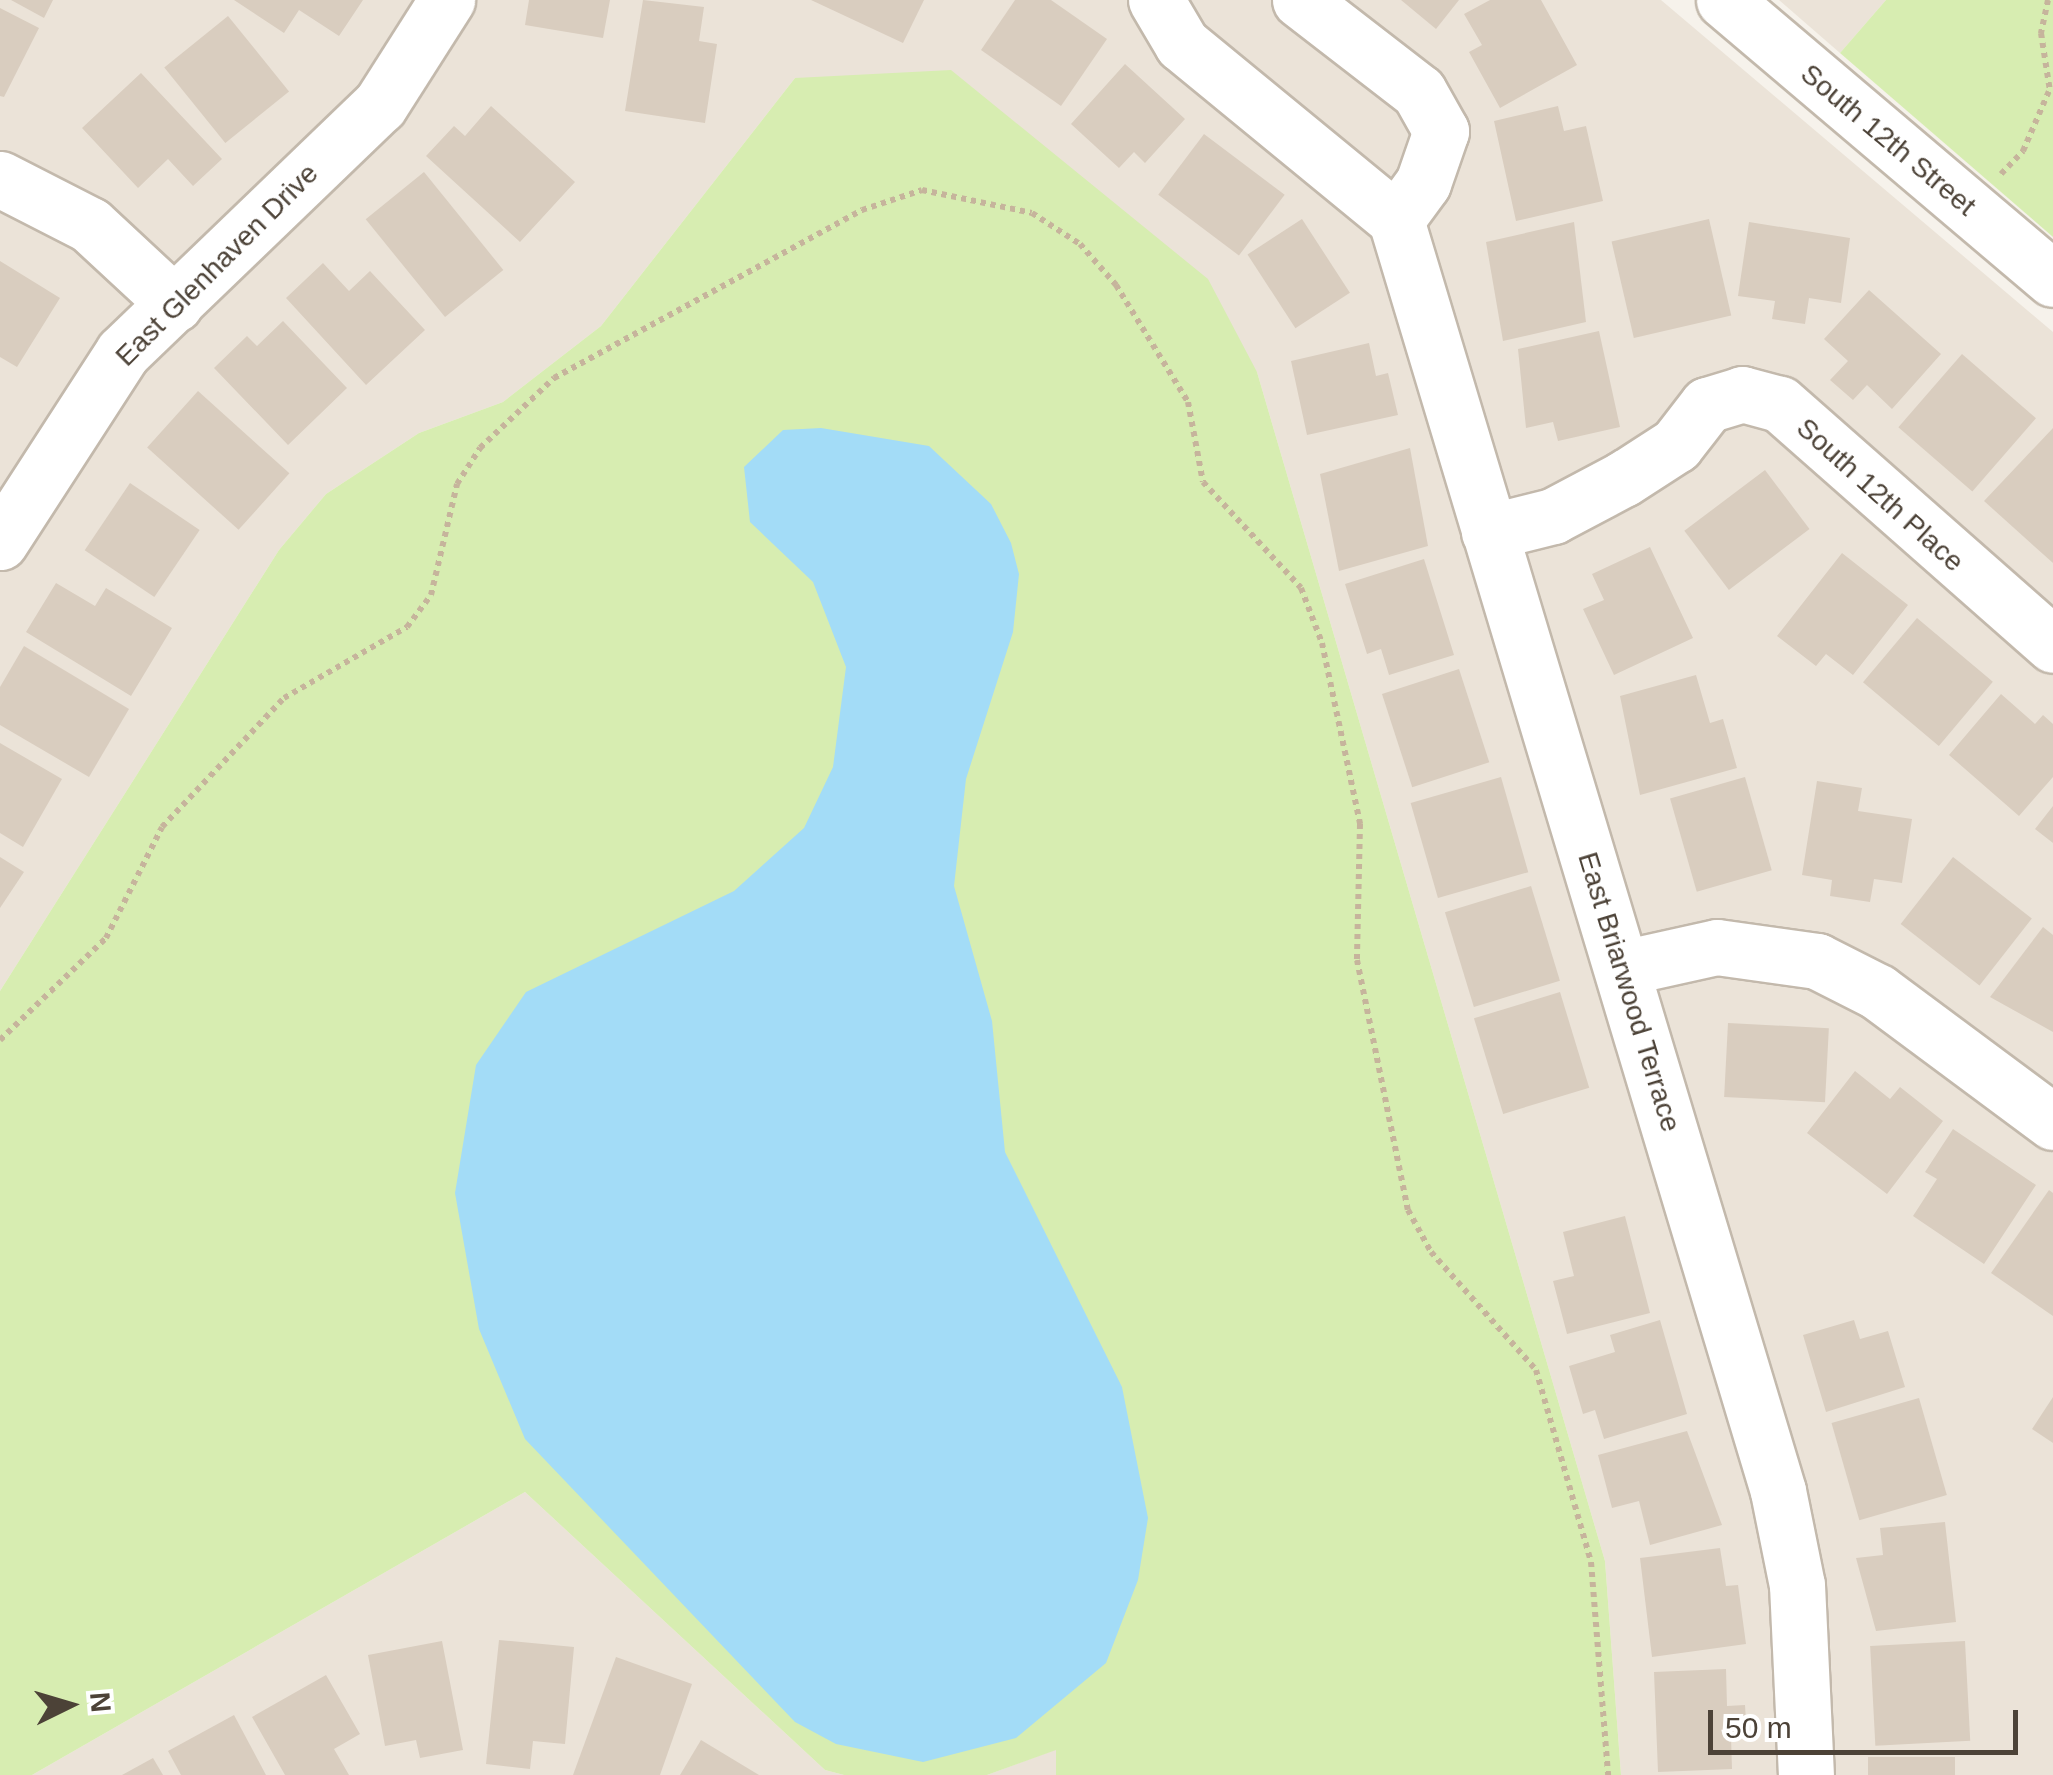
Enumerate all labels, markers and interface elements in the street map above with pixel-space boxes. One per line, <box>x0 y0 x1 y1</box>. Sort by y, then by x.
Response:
street label: South 12th Street <box>1794 57 1982 223</box>
street label: East Glenhaven Drive <box>109 157 325 373</box>
street label: South 12th Place <box>1790 411 1970 579</box>
street label: East Briarwood Terrace <box>1570 848 1688 1136</box>
north arrow <box>20 1655 120 1755</box>
scale bar <box>1713 1690 2023 1752</box>
text: N <box>84 1691 117 1714</box>
text: 50 m <box>1725 1711 1792 1744</box>

